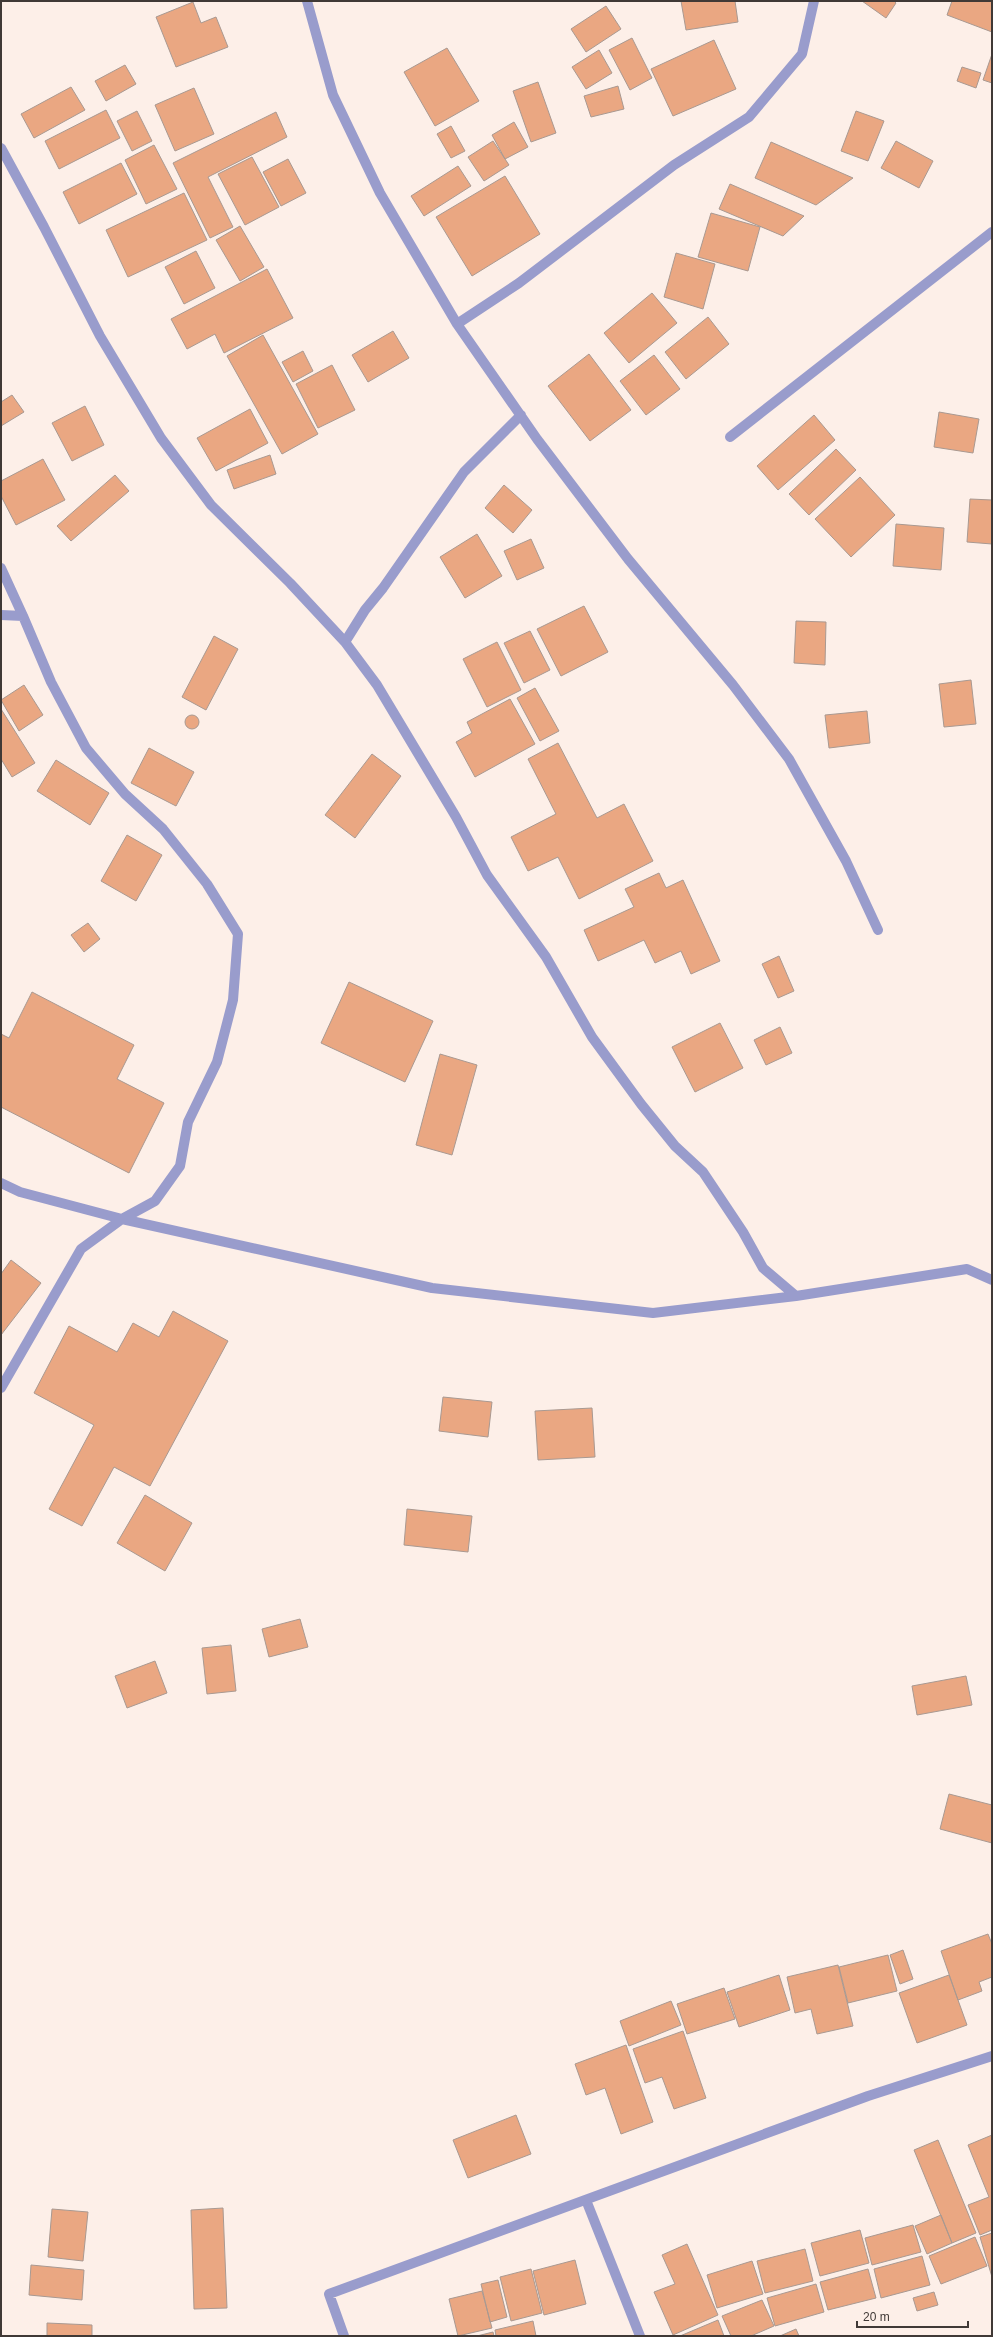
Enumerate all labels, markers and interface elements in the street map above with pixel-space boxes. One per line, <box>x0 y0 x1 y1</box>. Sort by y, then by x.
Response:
scale bar <box>857 2303 968 2329</box>
text: 20 m <box>863 2310 890 2324</box>

